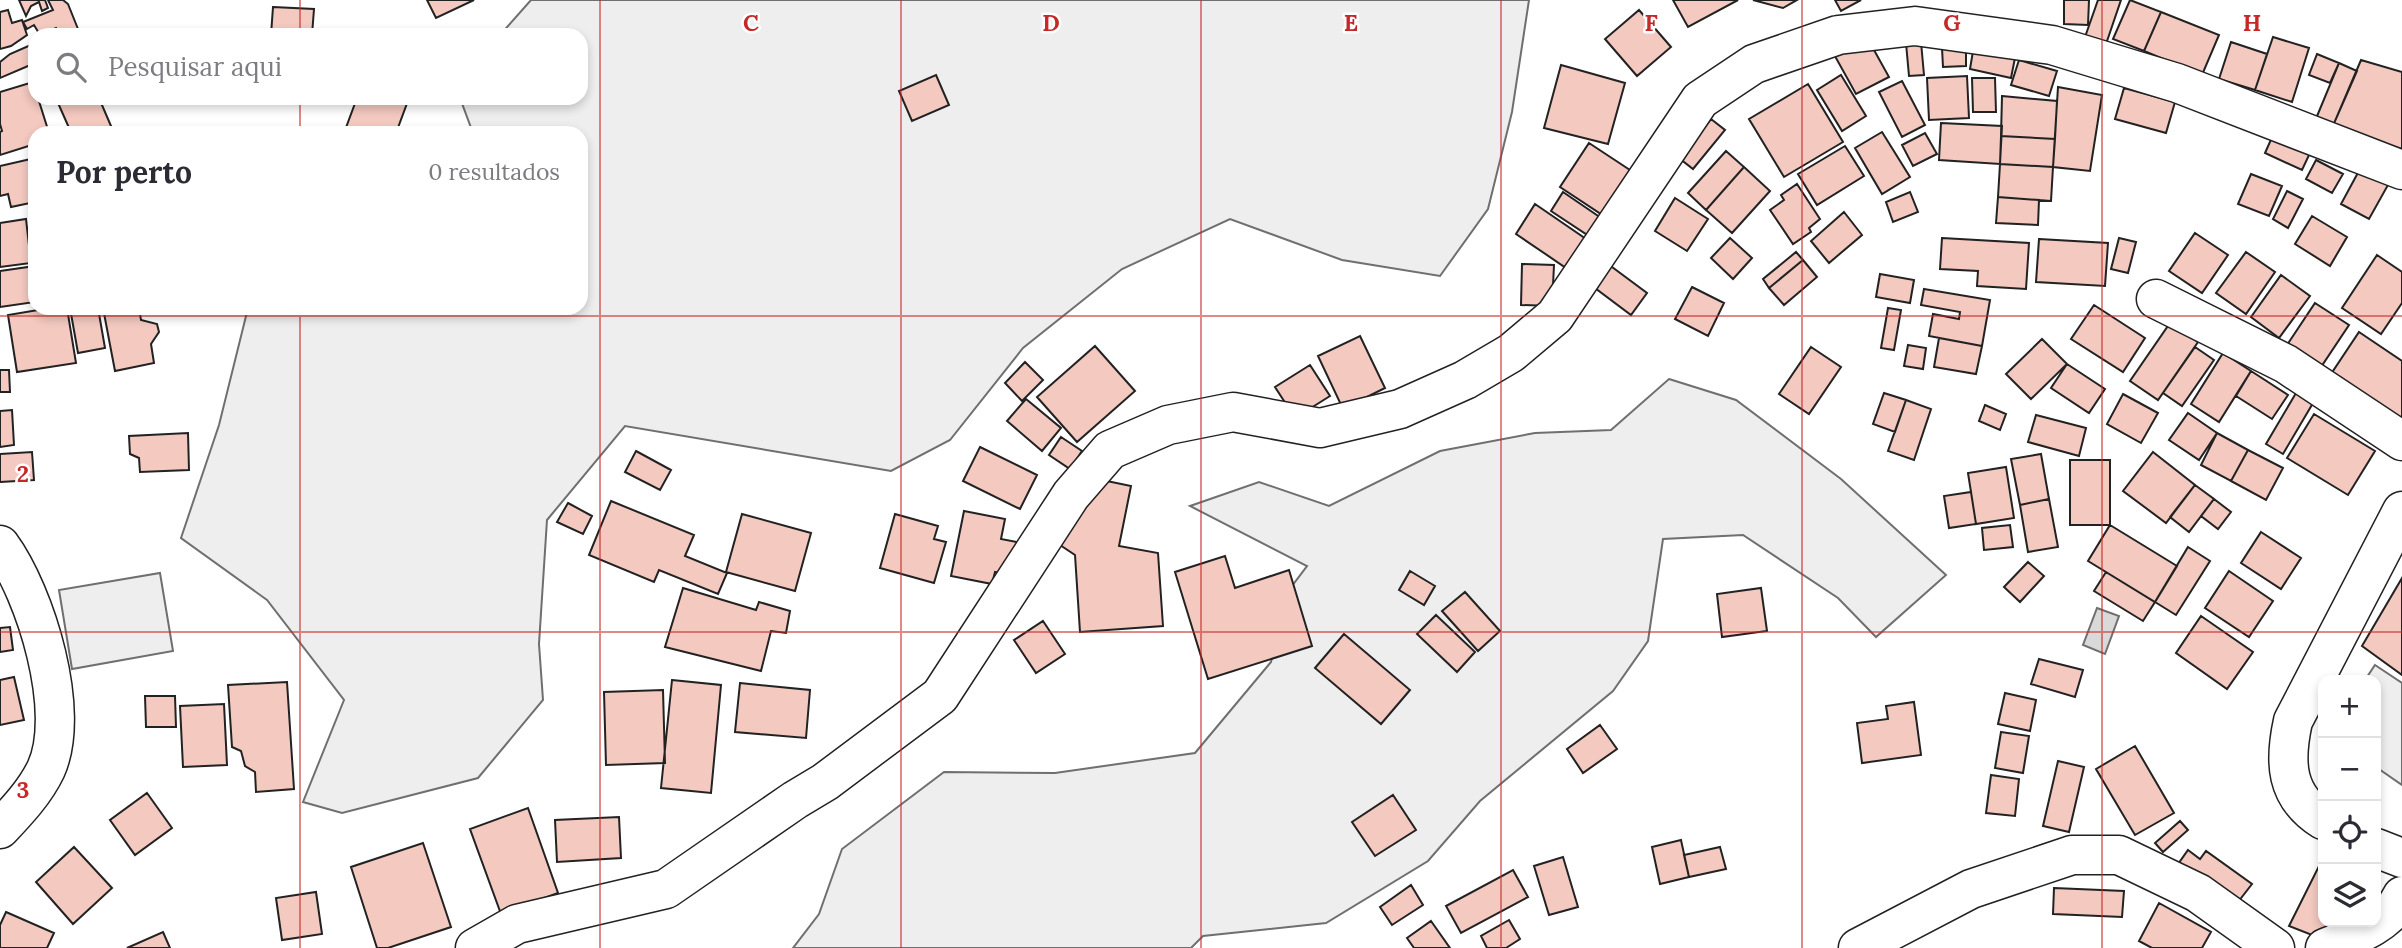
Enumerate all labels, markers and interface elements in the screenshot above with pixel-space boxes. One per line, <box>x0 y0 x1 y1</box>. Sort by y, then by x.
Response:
text: C <box>743 8 759 37</box>
text: D <box>1042 8 1060 37</box>
text: E <box>1344 8 1358 37</box>
text: F <box>1644 8 1658 37</box>
text: G <box>1943 8 1961 37</box>
text: H <box>2243 8 2261 37</box>
search box <box>28 28 588 105</box>
icon: search <box>52 48 90 86</box>
text: Pesquisar aqui <box>108 50 282 83</box>
text: Por perto <box>56 153 192 191</box>
text: 0 resultados <box>428 157 560 186</box>
text: 2 <box>17 459 29 488</box>
map controls <box>2318 675 2381 927</box>
button: + <box>2318 675 2381 738</box>
button: − <box>2318 738 2381 801</box>
text: 3 <box>17 775 29 804</box>
button: locate <box>2318 801 2381 864</box>
button: layers <box>2318 864 2381 927</box>

